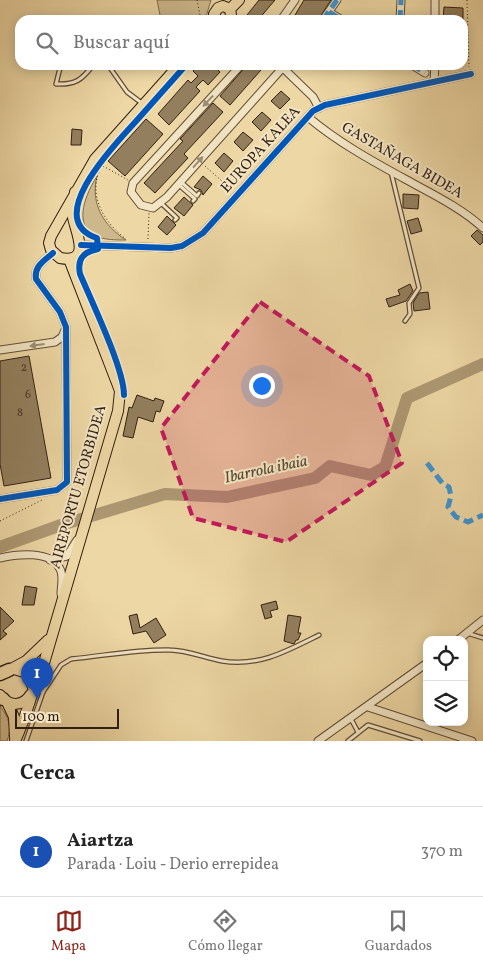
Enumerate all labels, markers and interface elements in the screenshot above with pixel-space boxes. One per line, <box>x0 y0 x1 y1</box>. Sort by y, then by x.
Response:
search box <box>15 15 468 70</box>
icon: search <box>33 29 61 57</box>
text: Buscar aquí <box>73 30 170 56</box>
one-way arrow <box>202 94 214 106</box>
street label: EUROPA KALEA <box>216 102 306 198</box>
street label: GASTAÑAGA BIDEA <box>337 118 467 205</box>
one-way arrow <box>193 156 204 169</box>
one-way arrow <box>28 341 44 349</box>
house number: 2 <box>21 360 27 376</box>
your location <box>249 373 275 399</box>
house number: 6 <box>25 387 31 403</box>
street label: AIREPORTU ETORBIDEA <box>46 402 113 571</box>
house number: 8 <box>17 405 23 421</box>
water label: Ibarrola ibaia <box>222 450 310 490</box>
map controls <box>423 636 468 726</box>
button: locate <box>423 636 468 681</box>
pin: 1 <box>21 658 53 699</box>
button: layers <box>423 681 468 726</box>
scale bar <box>15 706 119 729</box>
text: 100 m <box>22 708 60 727</box>
text: Cerca <box>20 759 75 788</box>
text: Aiartza <box>67 828 134 854</box>
text: 1 <box>33 841 39 863</box>
text: 370 m <box>421 841 463 863</box>
text: Parada · Loiu - Derio errepidea <box>67 854 279 876</box>
tab: Mapa <box>51 907 86 956</box>
tab: Cómo llegar <box>188 907 263 956</box>
tab: Guardados <box>365 907 432 956</box>

